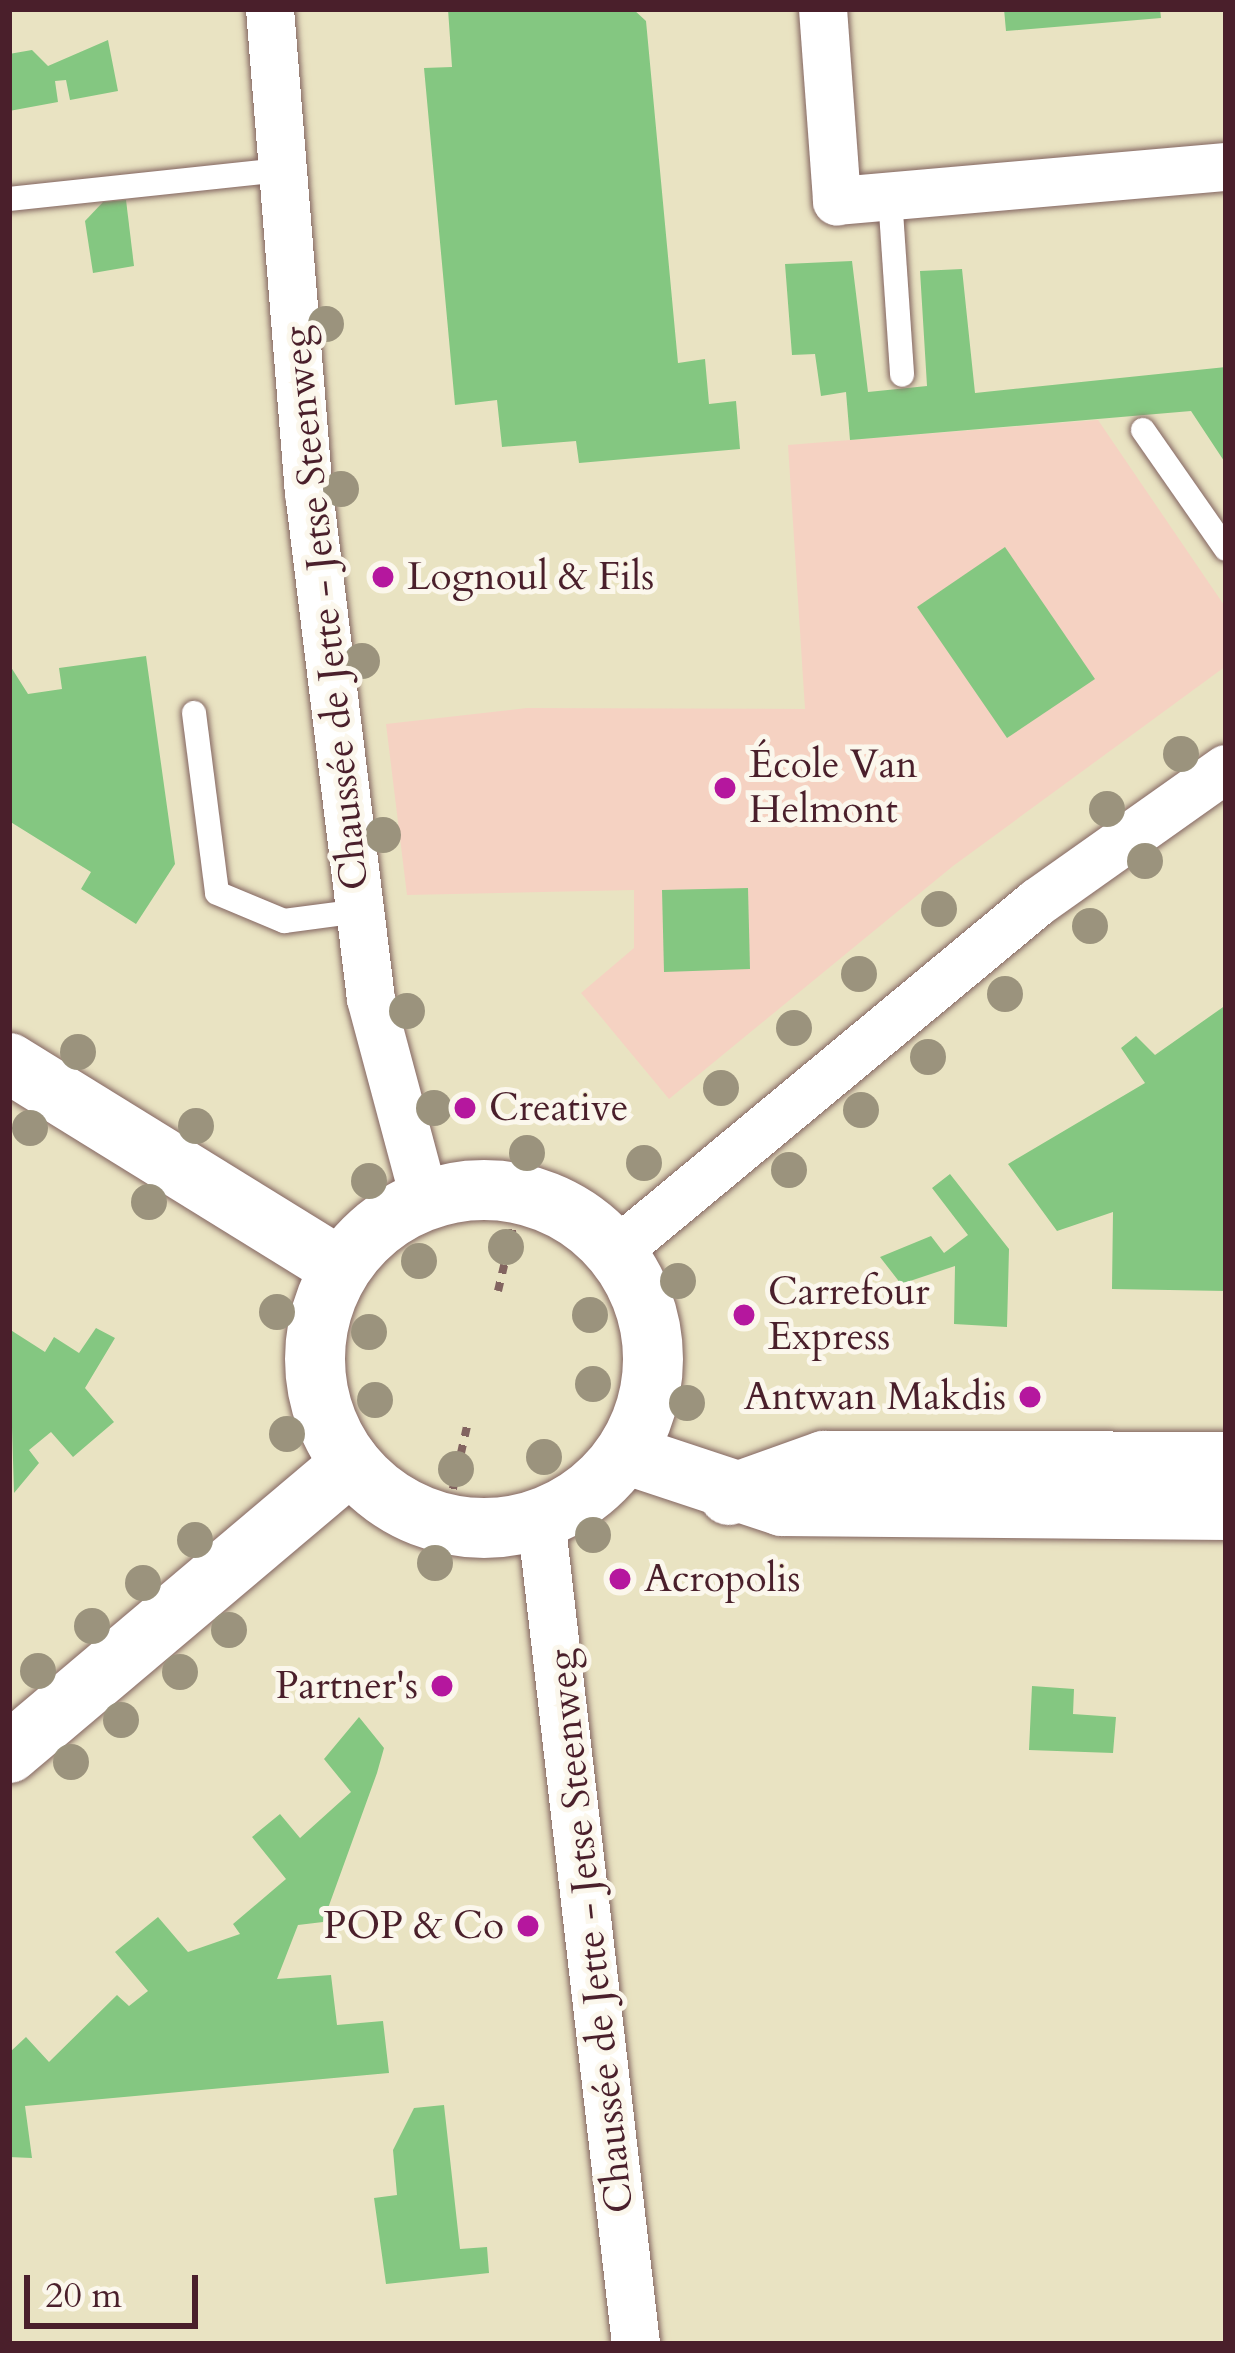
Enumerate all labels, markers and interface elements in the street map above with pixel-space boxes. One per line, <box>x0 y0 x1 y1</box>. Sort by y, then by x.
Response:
street label: Chaussée de Jette - Jetse Steenweg <box>273 324 379 892</box>
place label: Lognoul & Fils <box>407 554 654 600</box>
marker: Lognoul & Fils <box>370 564 396 590</box>
place label: École Van Helmont <box>749 743 918 834</box>
marker: École Van Helmont <box>712 775 738 801</box>
place label: Creative <box>489 1085 628 1131</box>
marker: Creative <box>452 1095 478 1121</box>
place label: Carrefour Express <box>768 1270 929 1361</box>
marker: Carrefour Express <box>731 1302 757 1328</box>
place label: Antwan Makdis <box>744 1374 1006 1420</box>
marker: Antwan Makdis <box>1017 1384 1043 1410</box>
place label: Acropolis <box>644 1556 801 1602</box>
marker: Acropolis <box>607 1566 633 1592</box>
street label: Chaussée de Jette - Jetse Steenweg <box>538 1647 644 2215</box>
place label: Partner's <box>276 1663 418 1709</box>
marker: Partner's <box>429 1673 455 1699</box>
place label: POP & Co <box>323 1903 504 1949</box>
marker: POP & Co <box>515 1913 541 1939</box>
scale bar <box>30 2251 204 2325</box>
text: 20 m <box>45 2271 122 2320</box>

